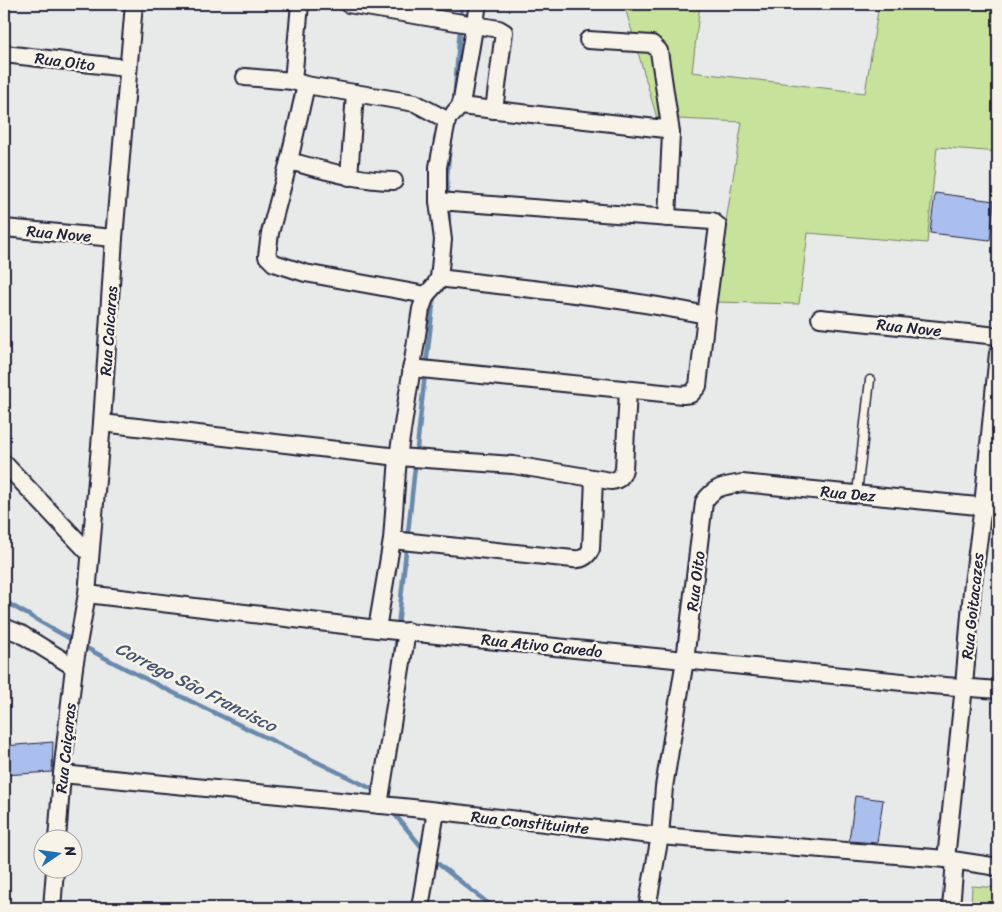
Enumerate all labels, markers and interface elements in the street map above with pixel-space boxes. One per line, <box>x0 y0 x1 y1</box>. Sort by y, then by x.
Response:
street label: Rua Oito <box>33 43 97 80</box>
street label: Rua Nove <box>25 216 93 251</box>
street label: Rua Caicaras <box>91 285 126 377</box>
street label: Rua Nove <box>875 310 943 345</box>
street label: Rua Dez <box>819 477 877 510</box>
street label: Rua Oito <box>677 549 714 613</box>
street label: Rua Goitacazes <box>952 551 993 661</box>
street label: Rua Ativo Cavedo <box>480 625 604 666</box>
water label: Corrego São Francisco <box>110 632 284 742</box>
street label: Rua Caiçaras <box>46 701 85 795</box>
street label: Rua Constituinte <box>469 802 590 843</box>
north arrow <box>32 830 82 880</box>
text: N <box>57 843 84 859</box>

